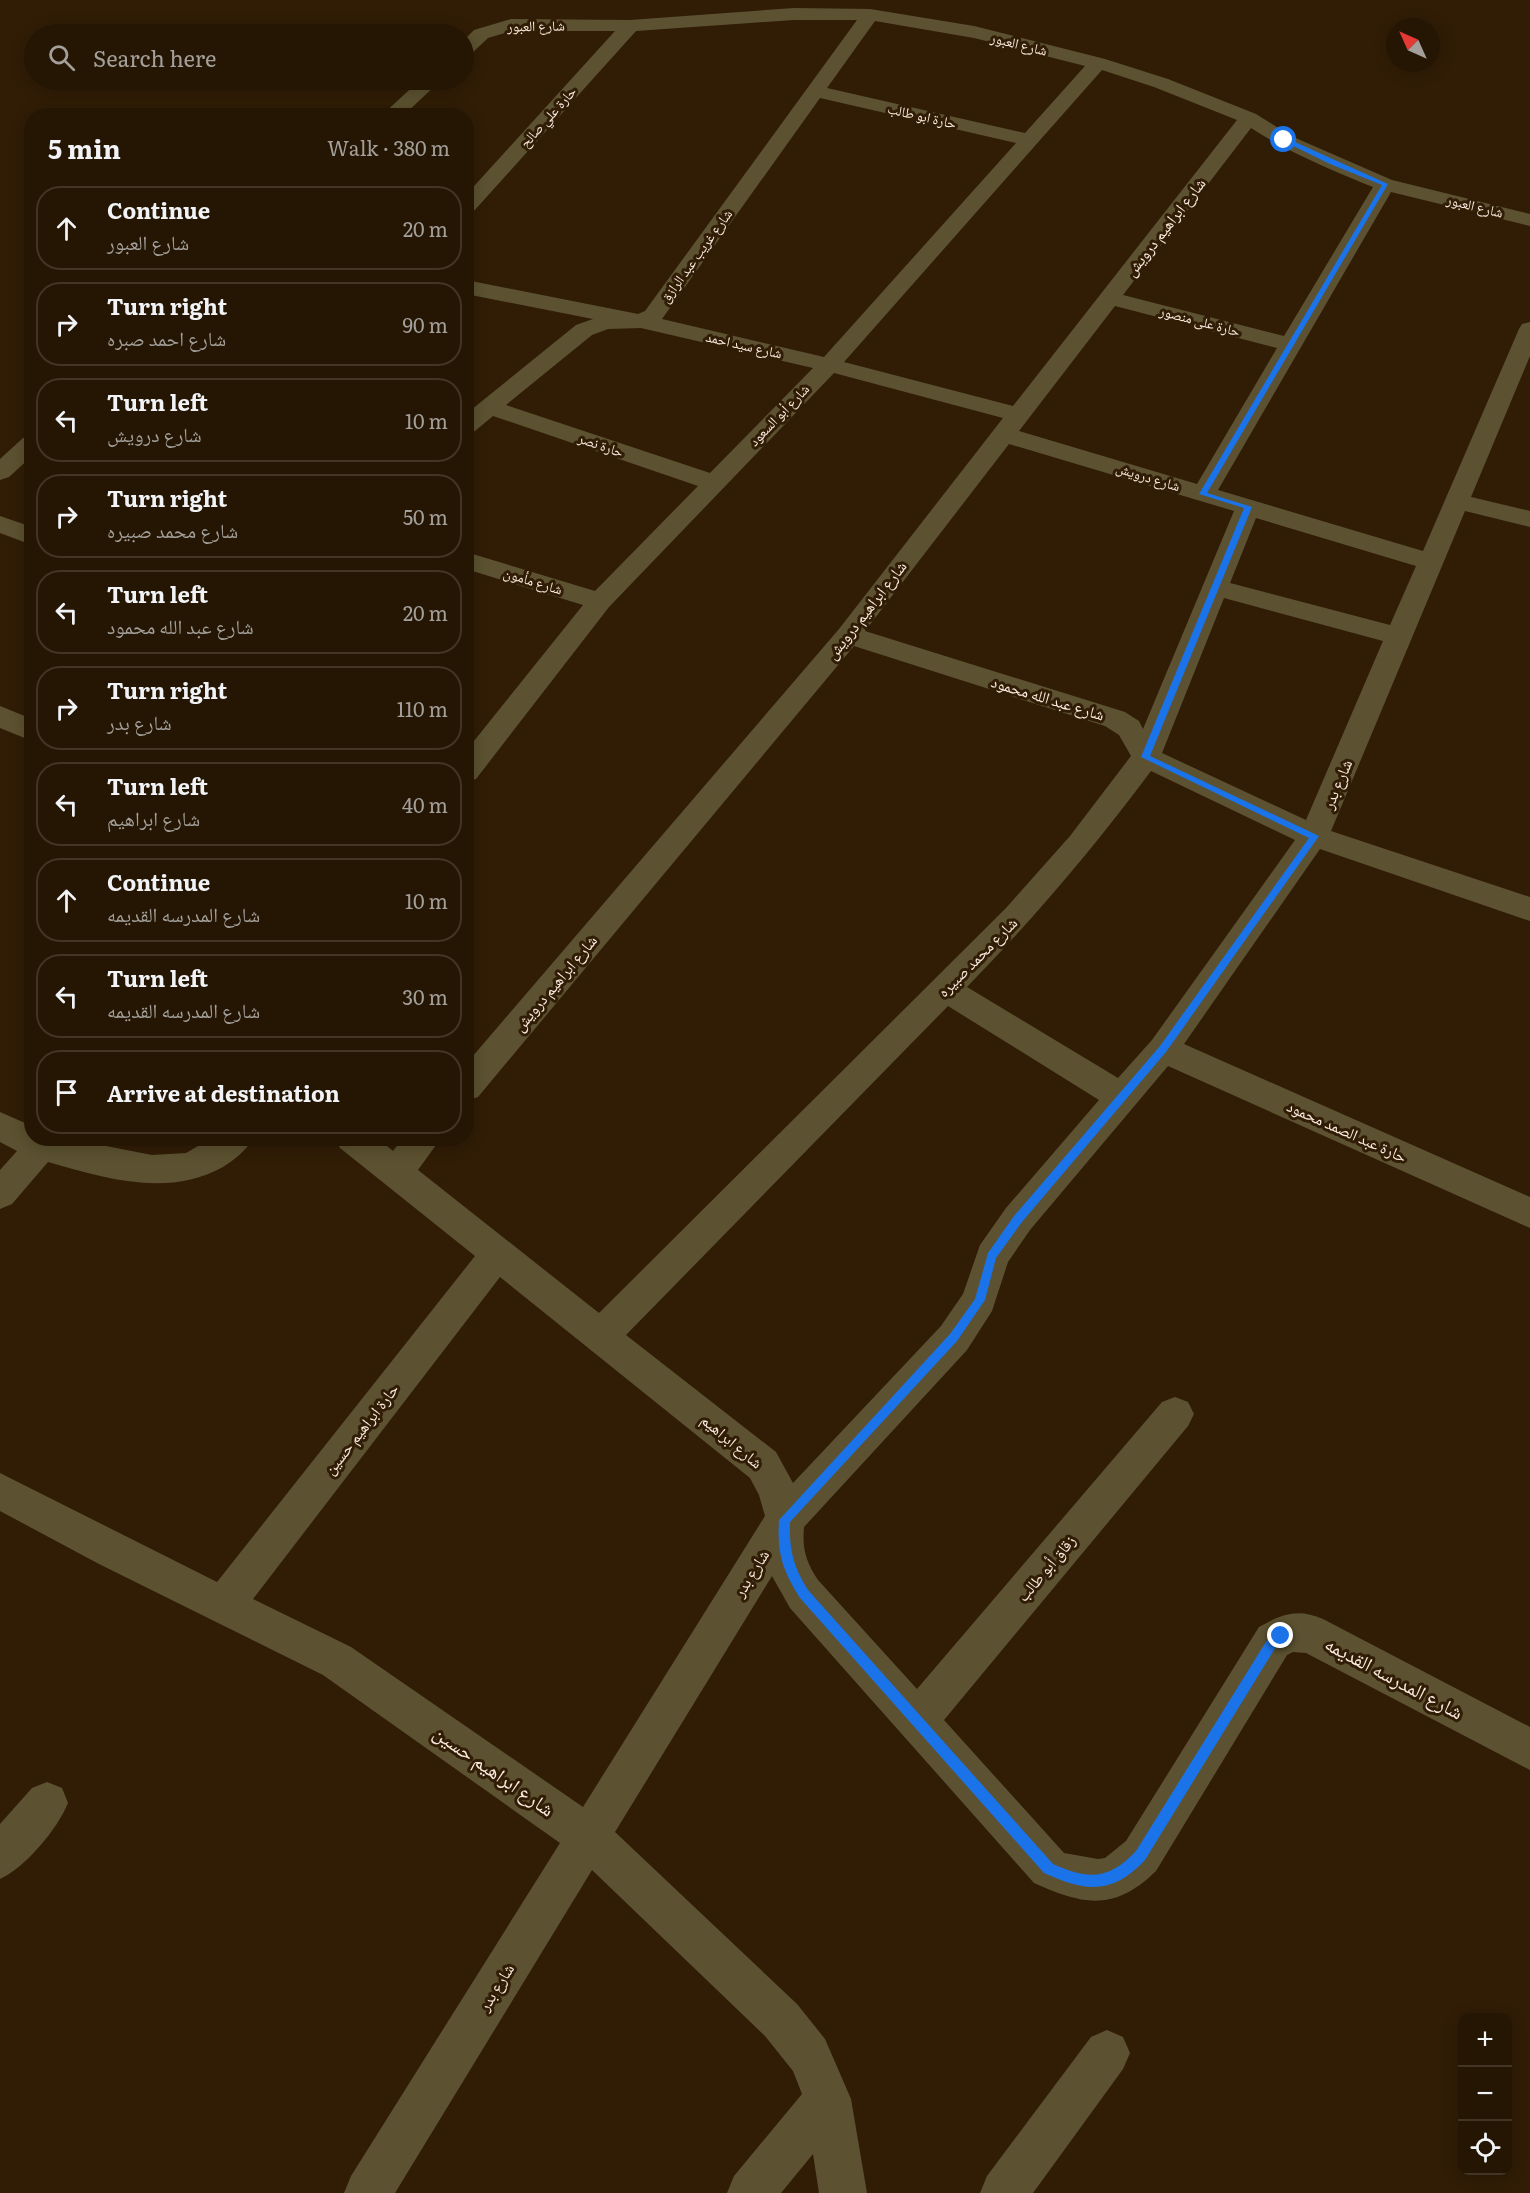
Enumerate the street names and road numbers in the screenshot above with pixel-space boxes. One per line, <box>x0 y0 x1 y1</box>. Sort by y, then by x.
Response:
street label: شارع العبور <box>506 14 565 37</box>
street label: شارع العبور <box>988 26 1050 61</box>
street label: حارة علي صالح <box>514 81 582 153</box>
street label: حارة ابو طالب <box>886 97 959 133</box>
street label: شارع ابراهيم درويش <box>1118 172 1211 281</box>
street label: شارع العبور <box>1444 188 1506 223</box>
street label: شارع غريب عبد الرازق <box>654 204 737 307</box>
street label: حارة على منصور <box>1157 299 1243 340</box>
street label: شارع سيد احمد <box>704 326 784 363</box>
street label: شارع أبو السعود <box>743 379 814 451</box>
street label: حارة نصر <box>575 427 627 461</box>
street label: شارع درويش <box>1113 457 1183 496</box>
street label: شارع ابراهيم درويش <box>819 555 912 664</box>
street label: شارع مأمون <box>501 562 565 599</box>
street label: شارع عبد الله محمود <box>989 668 1108 726</box>
street label: شارع بدر <box>1315 755 1357 813</box>
street label: شارع محمد صبيره <box>931 911 1022 1002</box>
street label: شارع ابراهيم درويش <box>507 929 602 1036</box>
street label: حارة عبد الصمد محمود <box>1283 1093 1411 1167</box>
street label: حارة ابراهيم حسين <box>317 1378 404 1479</box>
street label: شارع ابراهيم <box>696 1407 769 1473</box>
street label: زقاق أبو طالب <box>1010 1529 1080 1606</box>
street label: شارع بدر <box>726 1544 774 1602</box>
street label: شارع المدرسه القديمه <box>1320 1627 1470 1725</box>
street label: شارع ابراهيم حسين <box>428 1716 562 1823</box>
street label: شارع بدر <box>471 1958 519 2016</box>

